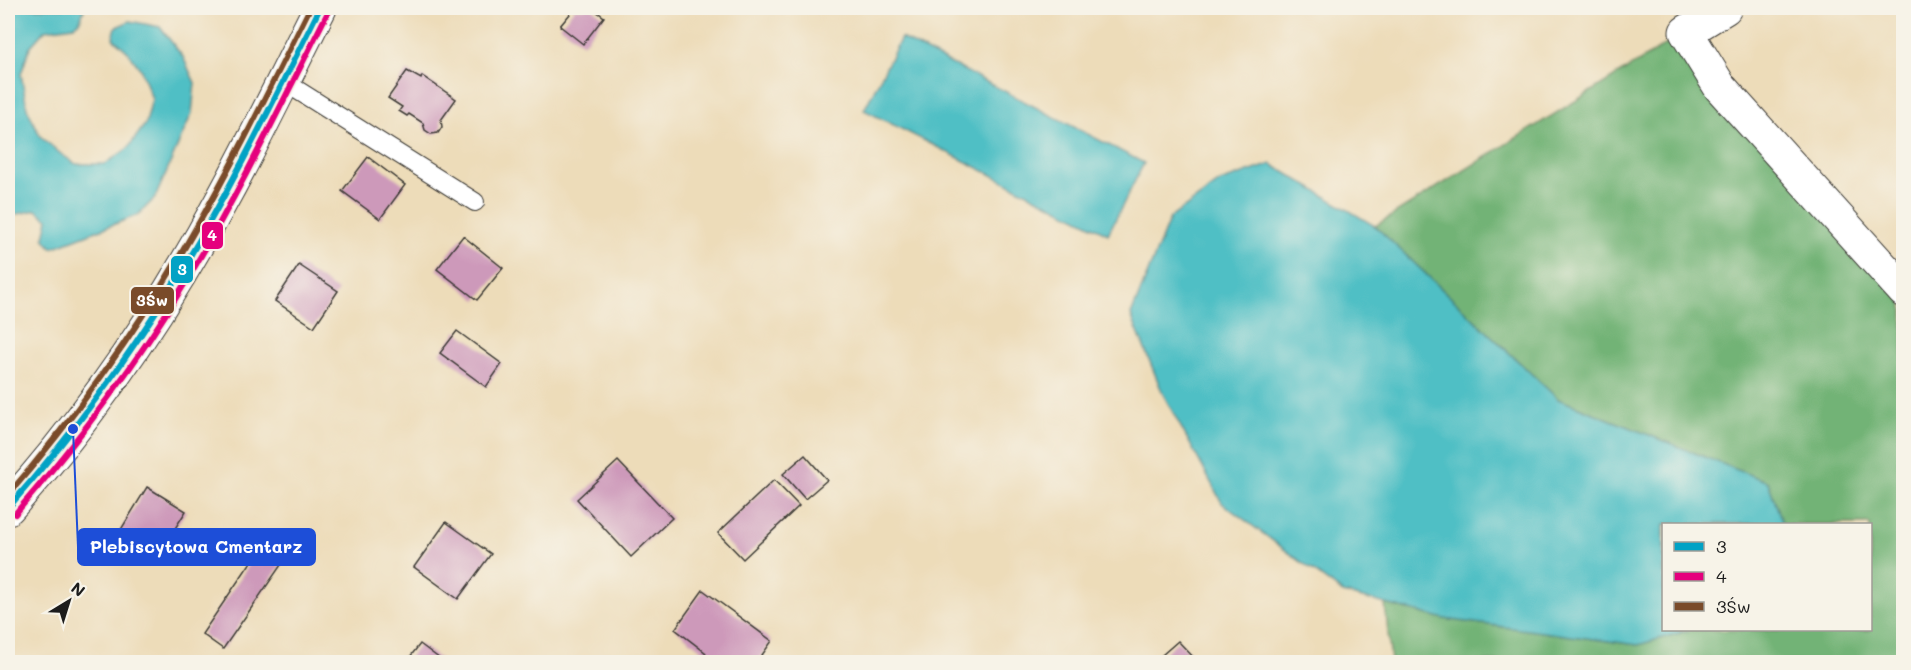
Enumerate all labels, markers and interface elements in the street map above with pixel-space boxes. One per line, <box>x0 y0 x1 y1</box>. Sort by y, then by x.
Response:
line badge: 4 <box>201 221 224 250</box>
text: 4 <box>207 224 217 245</box>
line badge: 3 <box>170 255 194 284</box>
text: 3 <box>177 258 187 279</box>
line badge: 3Św <box>130 286 175 315</box>
text: 3Św <box>136 289 168 310</box>
legend <box>1662 523 1872 631</box>
callout: Plebiscytowa Cmentarz <box>78 529 315 565</box>
text: Plebiscytowa Cmentarz <box>90 534 302 558</box>
text: 3 <box>1716 534 1727 558</box>
text: 4 <box>1716 564 1727 588</box>
north arrow <box>39 571 99 631</box>
text: N <box>67 577 90 601</box>
text: 3Św <box>1716 594 1751 618</box>

